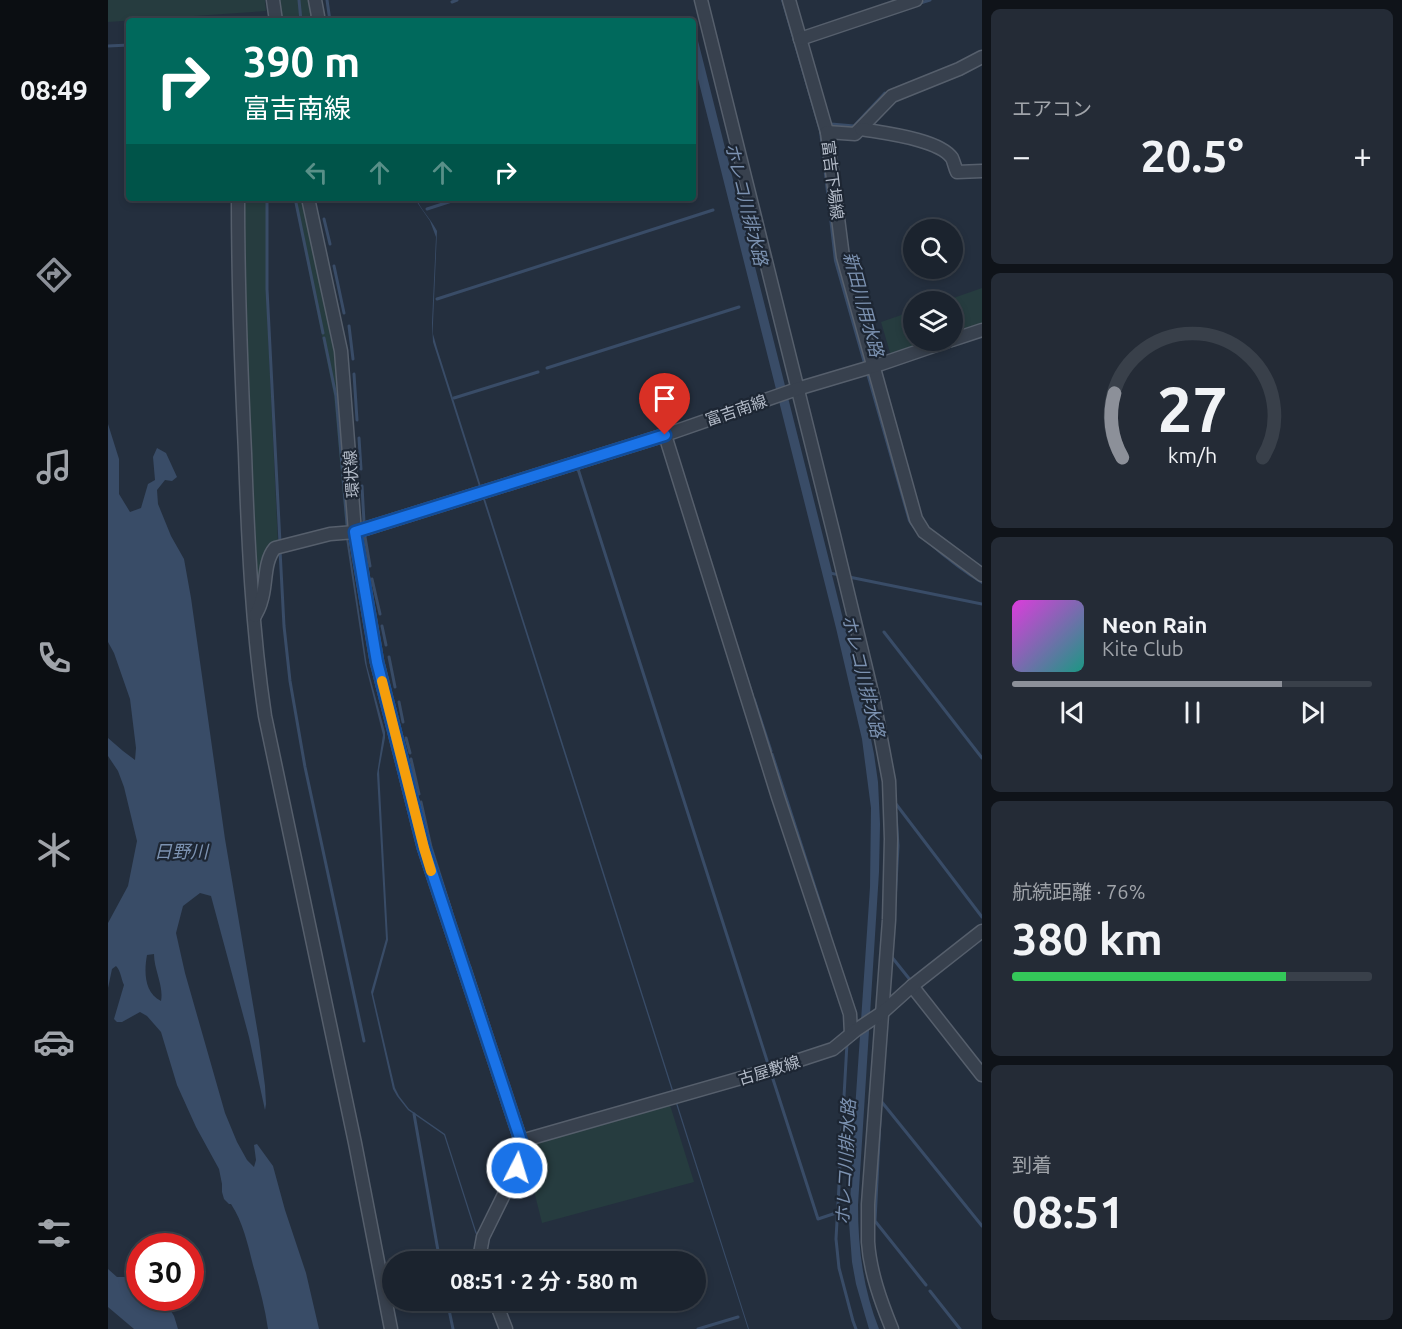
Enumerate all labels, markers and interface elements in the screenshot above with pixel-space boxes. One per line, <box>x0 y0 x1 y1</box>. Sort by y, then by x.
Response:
text: 390 m <box>243 38 360 85</box>
icon: right <box>144 42 222 120</box>
text: 08:49 <box>20 75 88 105</box>
text: 富吉南線 <box>243 93 351 123</box>
text: エアコン <box>1012 97 1092 120</box>
text: 20.5° <box>1140 130 1244 181</box>
text: − <box>1012 137 1031 174</box>
text: + <box>1353 137 1372 174</box>
street label: 富吉下場線 <box>819 139 847 221</box>
water label: ホレコ川排水路 <box>722 140 772 269</box>
icon: left <box>300 156 333 189</box>
icon: ahead <box>363 156 396 189</box>
icon: ahead <box>426 156 459 189</box>
icon: right <box>489 156 522 189</box>
map controls <box>903 219 963 351</box>
button: search <box>903 219 963 279</box>
water label: 新田川用水路 <box>840 249 888 361</box>
icon: directions <box>33 254 75 296</box>
button: layers <box>903 291 963 351</box>
pin <box>639 373 690 435</box>
text: 27 <box>1157 374 1227 444</box>
icon: arrive <box>648 382 681 415</box>
street label: 富吉南線 <box>703 391 769 429</box>
text: km/h <box>1167 443 1217 467</box>
icon: music <box>33 446 75 488</box>
street label: 環状線 <box>340 449 362 499</box>
water label: ホレコ川排水路 <box>839 612 889 741</box>
text: Neon Rain <box>1102 612 1207 637</box>
icon: phone <box>33 637 75 679</box>
text: Kite Club <box>1102 637 1184 660</box>
icon: previous <box>1056 696 1089 729</box>
icon: pause <box>1176 696 1209 729</box>
icon: next <box>1296 696 1329 729</box>
icon: climate <box>33 829 75 871</box>
water label: 日野川 <box>154 841 210 861</box>
text: 航続距離 · 76% <box>1012 880 1145 903</box>
text: 380 km <box>1012 913 1163 964</box>
icon: car <box>33 1021 75 1063</box>
street label: 古屋敷線 <box>736 1052 802 1088</box>
water label: ホレコ川排水路 <box>832 1097 858 1225</box>
position arrow <box>485 1136 549 1200</box>
text: 到着 <box>1012 1153 1052 1176</box>
text: 08:51 <box>1012 1186 1125 1237</box>
icon: filters <box>33 1212 75 1254</box>
speed limit sign: 30 <box>126 1233 204 1311</box>
text: 08:51 · 2 分 · 580 m <box>450 1268 638 1293</box>

